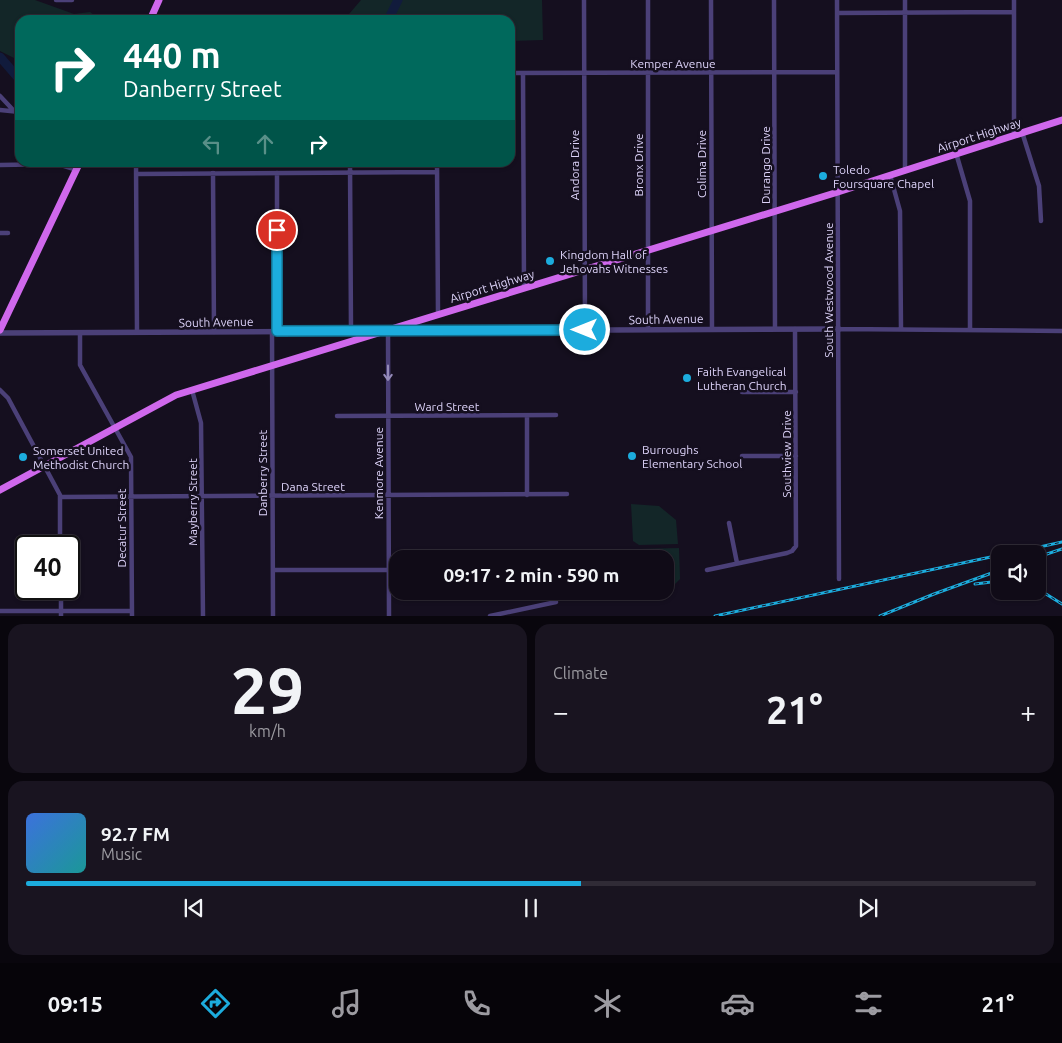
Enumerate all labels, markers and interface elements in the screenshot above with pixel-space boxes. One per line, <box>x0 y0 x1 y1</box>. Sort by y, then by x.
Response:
icon: right <box>40 35 105 100</box>
text: 440 m <box>123 35 221 75</box>
street label: Kemper Avenue <box>630 57 716 70</box>
text: Danberry Street <box>123 76 282 101</box>
street label: Airport Highway <box>935 115 1023 155</box>
street label: Durango Drive <box>759 126 772 204</box>
icon: left <box>198 130 226 158</box>
icon: ahead <box>251 130 279 158</box>
icon: right <box>304 130 332 158</box>
street label: Andora Drive <box>568 130 581 200</box>
street label: Colima Drive <box>695 130 708 198</box>
street label: Bronx Drive <box>632 133 645 197</box>
place label: Toledo Foursquare Chapel <box>833 163 934 190</box>
marker: Toledo Foursquare Chapel <box>817 170 829 182</box>
pin <box>256 209 298 251</box>
icon: arrive <box>263 216 291 244</box>
street label: South Westwood Avenue <box>822 222 835 358</box>
place label: Kingdom Hall of Jehovahs Witnesses <box>560 248 668 275</box>
marker: Kingdom Hall of Jehovahs Witnesses <box>544 255 556 267</box>
street label: Airport Highway <box>448 267 536 305</box>
position arrow <box>558 303 610 355</box>
street label: South Avenue <box>628 312 704 326</box>
street label: South Avenue <box>178 315 254 329</box>
one-way arrow <box>383 365 393 381</box>
place label: Faith Evangelical Lutheran Church <box>697 365 787 392</box>
marker: Faith Evangelical Lutheran Church <box>681 372 693 384</box>
street label: Ward Street <box>415 400 480 413</box>
street label: Southview Drive <box>780 410 793 498</box>
street label: Kenmore Avenue <box>372 427 385 519</box>
street label: Danberry Street <box>256 429 269 516</box>
place label: Burroughs Elementary School <box>642 443 742 470</box>
place label: Somerset United Methodist Church <box>33 444 129 471</box>
marker: Burroughs Elementary School <box>626 450 638 462</box>
marker: Somerset United Methodist Church <box>17 451 29 463</box>
street label: Mayberry Street <box>186 458 199 546</box>
street label: Dana Street <box>281 480 345 493</box>
street label: Decatur Street <box>115 488 128 568</box>
speed limit sign: 40 <box>15 535 80 600</box>
map controls <box>991 545 1046 600</box>
button: sound <box>991 545 1046 600</box>
text: 09:17 · 2 min · 590 m <box>444 564 619 586</box>
text: 29 <box>231 653 304 726</box>
text: Climate <box>553 664 608 682</box>
text: 21° <box>766 689 823 731</box>
text: − <box>553 696 569 727</box>
text: + <box>1020 696 1036 727</box>
text: km/h <box>249 722 286 740</box>
text: 92.7 FM <box>101 823 170 845</box>
text: Music <box>101 845 142 863</box>
icon: previous <box>180 894 208 922</box>
icon: pause <box>517 894 545 922</box>
icon: next <box>854 894 882 922</box>
icon: directions <box>198 986 233 1021</box>
icon: music <box>329 986 364 1021</box>
icon: phone <box>459 986 494 1021</box>
icon: climate <box>590 986 625 1021</box>
icon: car <box>720 986 755 1021</box>
icon: filters <box>851 986 886 1021</box>
text: 09:15 <box>48 991 103 1016</box>
text: 21° <box>982 991 1014 1016</box>

